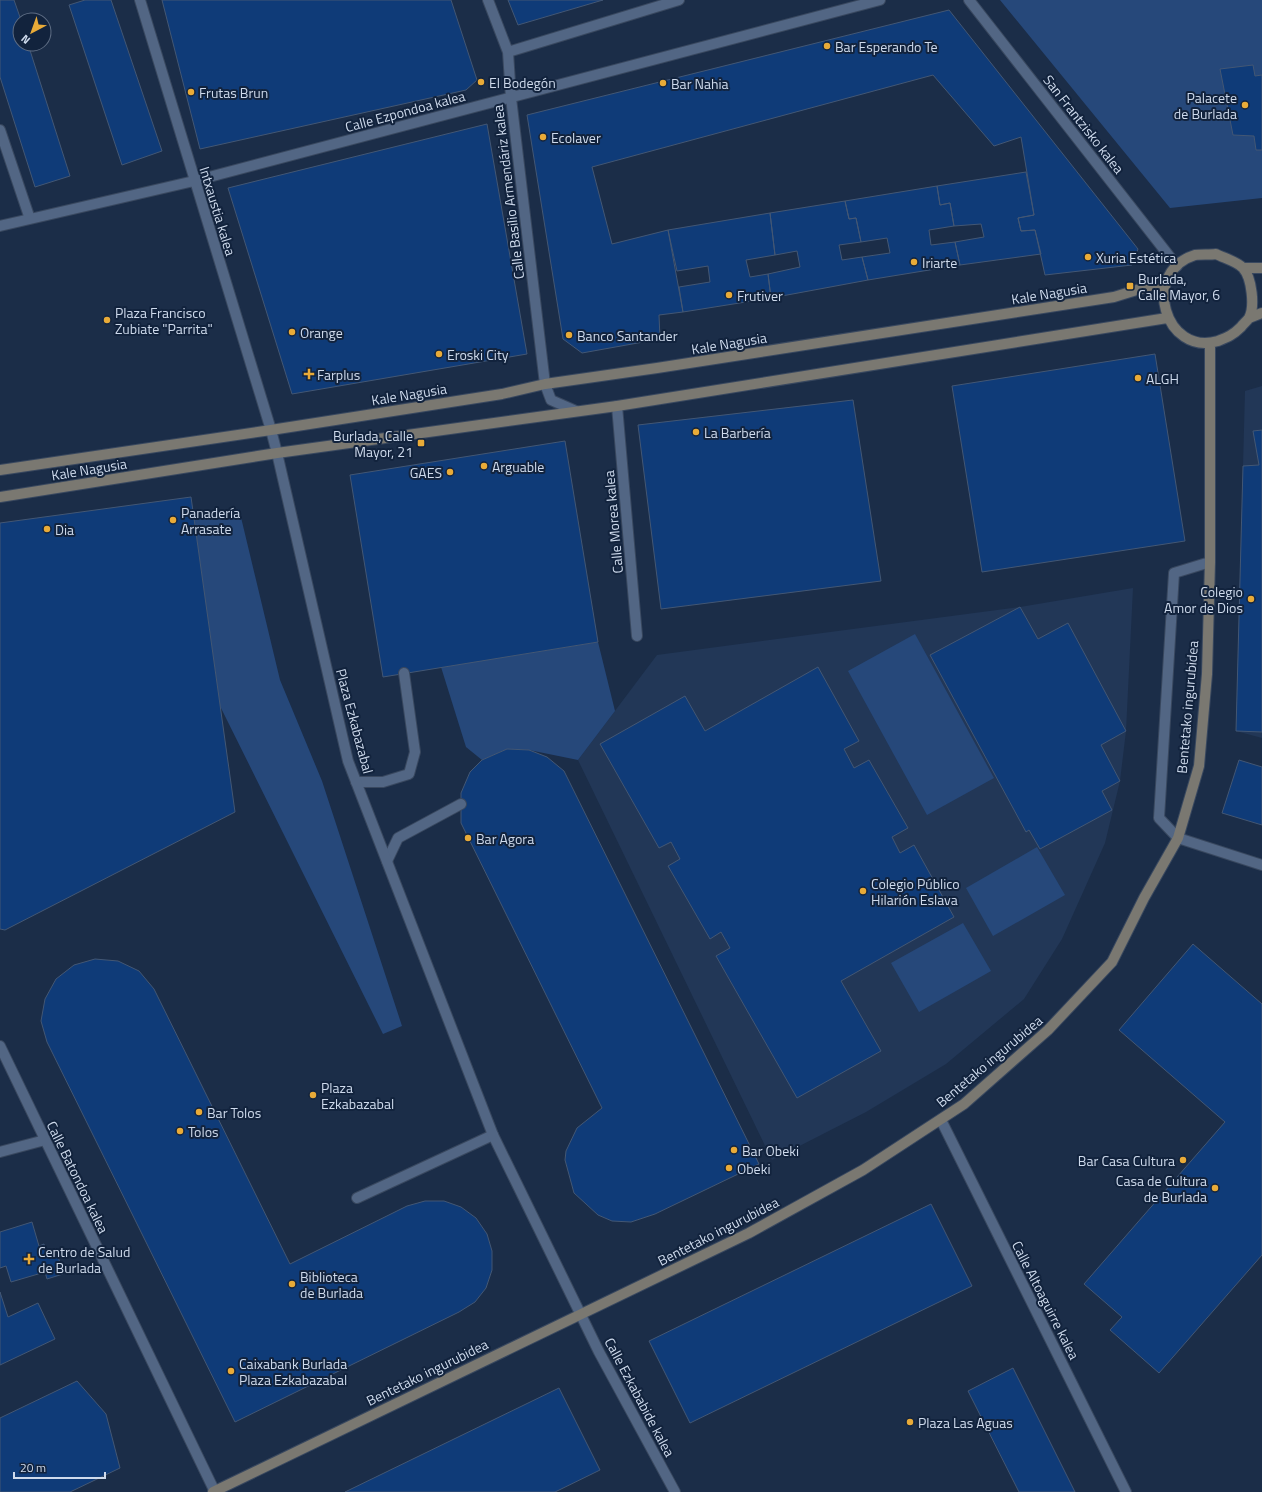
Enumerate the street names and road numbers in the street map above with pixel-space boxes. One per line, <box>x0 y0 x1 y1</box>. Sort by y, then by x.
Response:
street label: San Frantzisko kalea <box>1039 70 1129 178</box>
street label: Calle Ezpondoa kalea <box>343 85 467 137</box>
street label: Calle Basilio Armendáriz kalea <box>487 104 529 280</box>
street label: Intxaustia kalea <box>194 164 242 258</box>
street label: Kale Nagusia <box>1010 277 1088 309</box>
street label: Kale Nagusia <box>690 327 768 359</box>
street label: Kale Nagusia <box>370 378 448 410</box>
street label: Kale Nagusia <box>50 453 128 485</box>
street label: Calle Morea kalea <box>598 470 628 574</box>
street label: Bentetako ingurubidea <box>1171 640 1203 774</box>
street label: Plaza Ezkabazabal <box>331 666 379 776</box>
street label: Bentetako ingurubidea <box>931 1010 1047 1112</box>
street label: Calle Batondoa kalea <box>42 1117 114 1237</box>
street label: Bentetako ingurubidea <box>654 1191 782 1271</box>
street label: Calle Altoaguirre kalea <box>1007 1237 1085 1363</box>
street label: Bentetako ingurubidea <box>362 1333 492 1411</box>
street label: Calle Ezkababide kalea <box>600 1334 680 1460</box>

